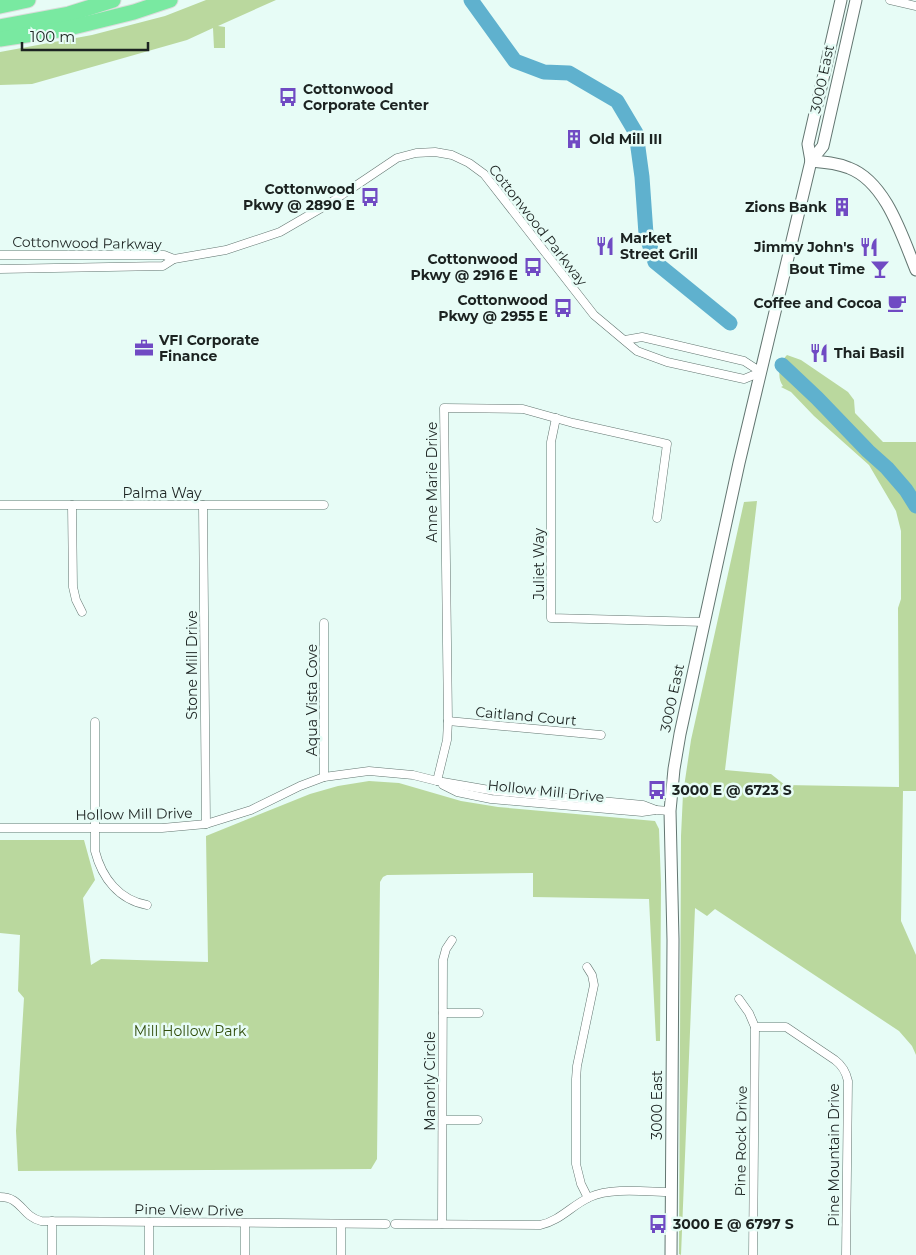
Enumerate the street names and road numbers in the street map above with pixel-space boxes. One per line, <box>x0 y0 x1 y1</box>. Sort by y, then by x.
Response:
street label: 3000 East <box>806 43 838 115</box>
street label: Cottonwood Parkway <box>485 161 591 290</box>
street label: Cottonwood Parkway <box>12 233 162 253</box>
street label: Anne Marie Drive <box>423 422 441 542</box>
street label: Palma Way <box>122 484 202 502</box>
street label: Juliet Way <box>530 528 548 601</box>
street label: Stone Mill Drive <box>183 610 201 720</box>
street label: Aqua Vista Cove <box>303 644 321 756</box>
street label: 3000 East <box>656 662 688 734</box>
street label: Caitland Court <box>475 703 578 729</box>
street label: Hollow Mill Drive <box>487 776 605 806</box>
street label: Hollow Mill Drive <box>75 804 193 824</box>
street label: Manorly Circle <box>421 1031 439 1131</box>
street label: 3000 East <box>648 1070 666 1140</box>
street label: Pine Mountain Drive <box>825 1083 843 1227</box>
street label: Pine Rock Drive <box>731 1085 751 1197</box>
street label: Pine View Drive <box>134 1200 244 1220</box>

